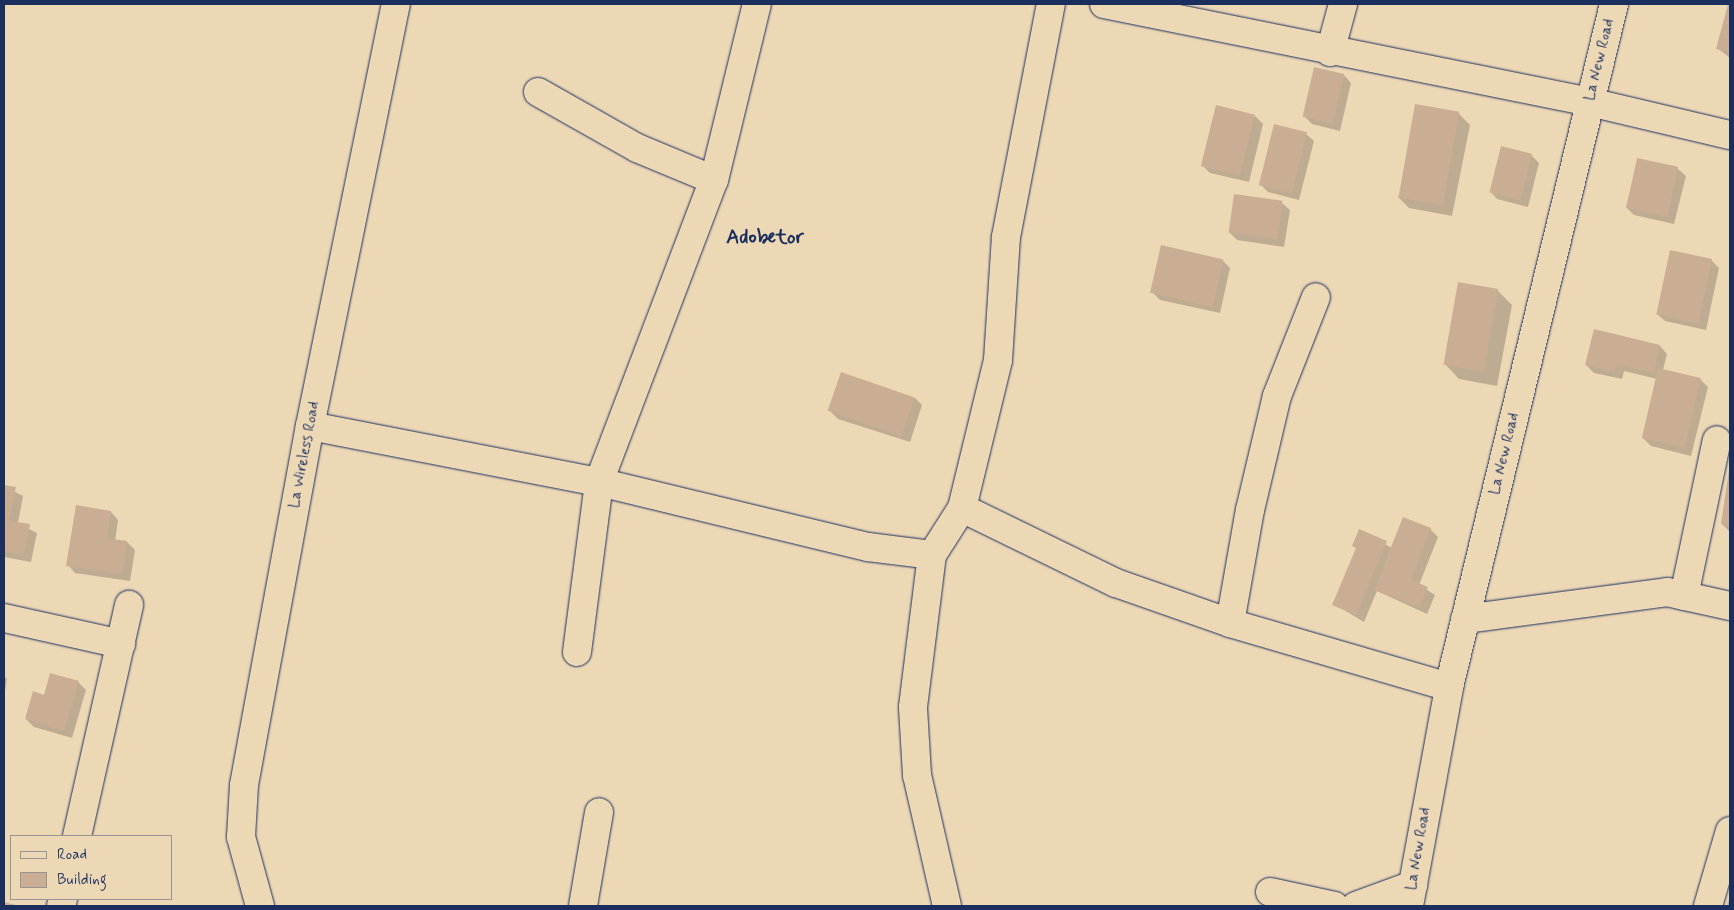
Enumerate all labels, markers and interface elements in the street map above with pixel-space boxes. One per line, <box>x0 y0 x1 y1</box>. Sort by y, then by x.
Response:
street label: La New Road <box>1581 18 1619 102</box>
district label: Adobetor <box>726 225 804 249</box>
street label: La Wireless Road <box>286 400 324 510</box>
street label: La New Road <box>1486 412 1524 496</box>
street label: La New Road <box>1403 807 1435 891</box>
legend <box>10 835 172 900</box>
text: Road <box>57 845 87 865</box>
text: Building <box>57 870 107 890</box>

